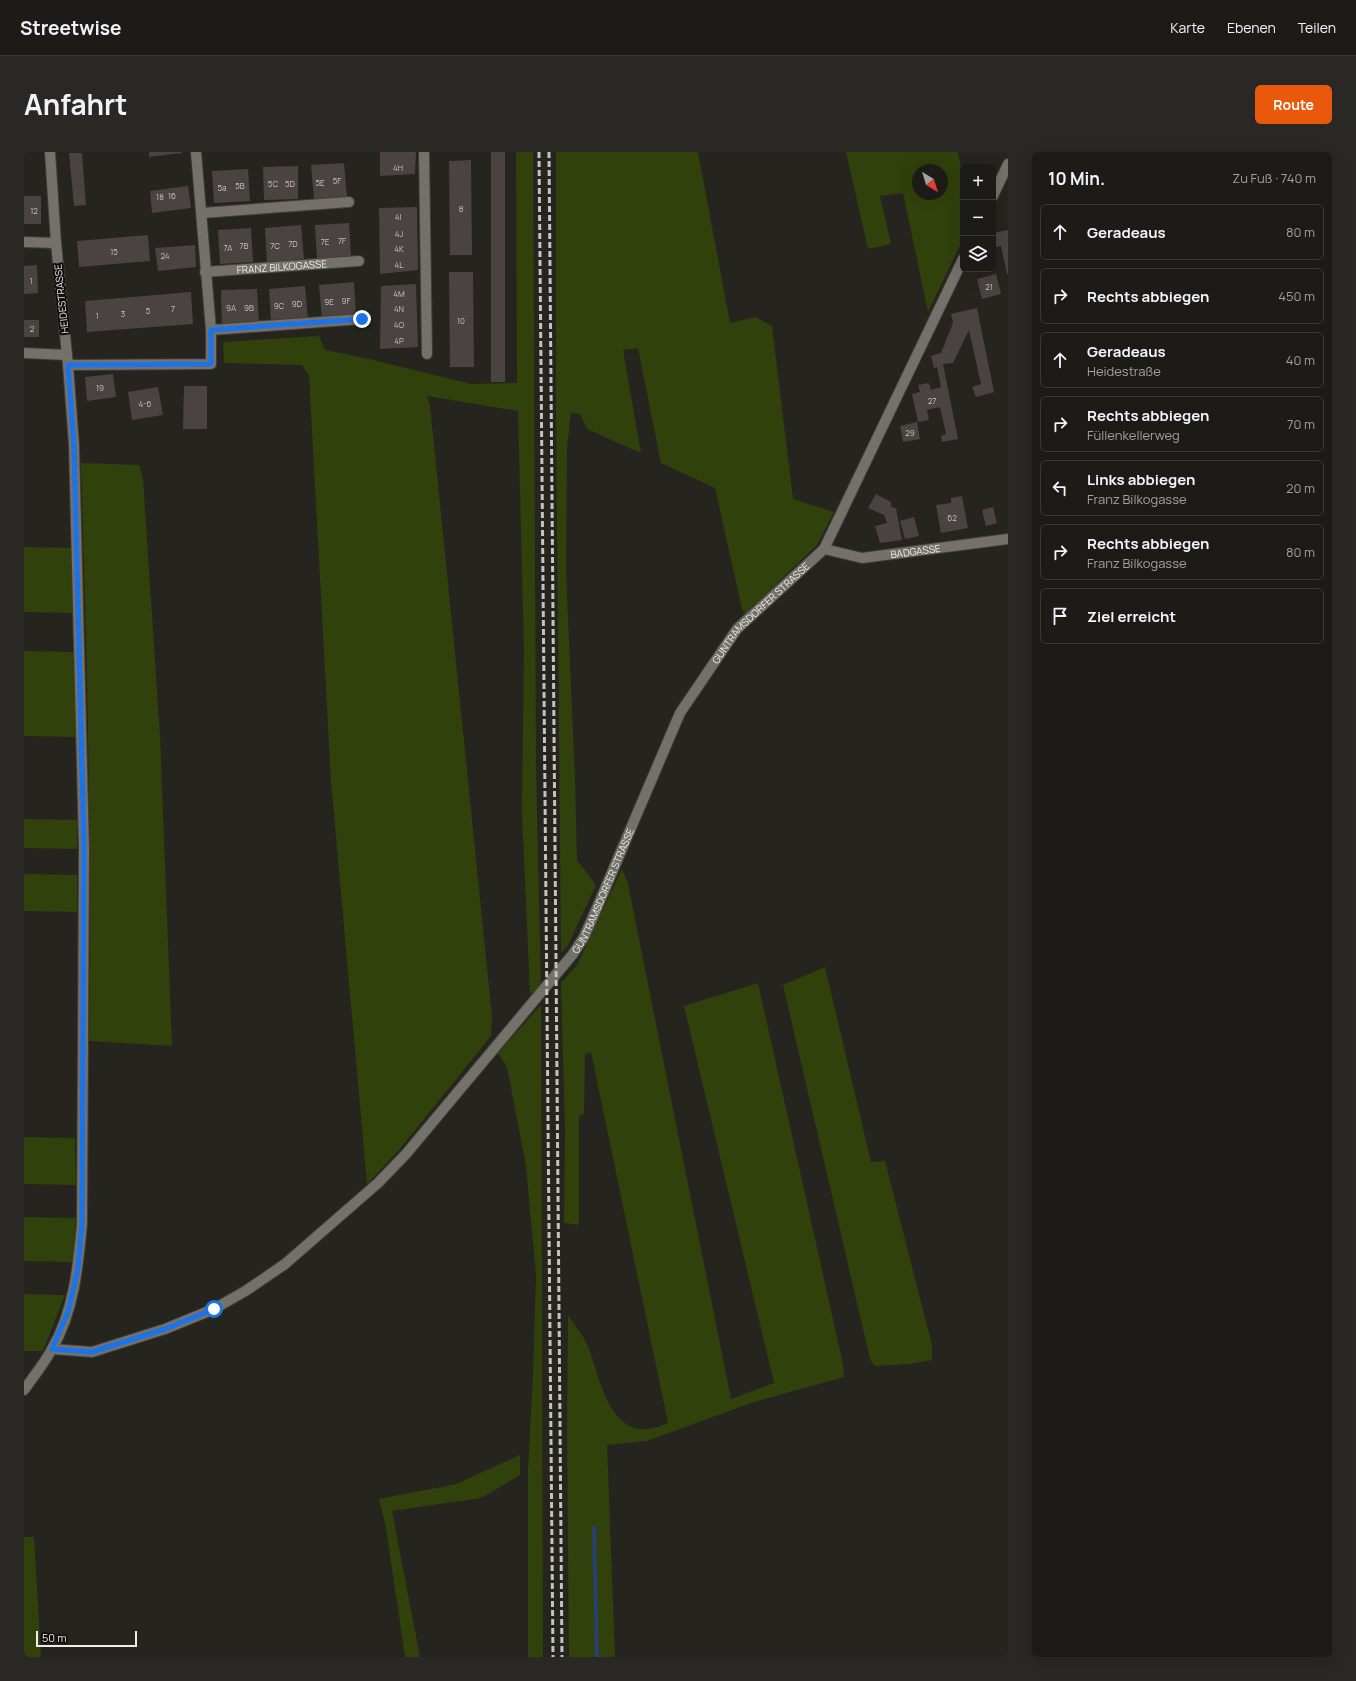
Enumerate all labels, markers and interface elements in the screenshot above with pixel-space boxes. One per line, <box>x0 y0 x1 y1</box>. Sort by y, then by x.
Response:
text: Streetwise <box>20 15 122 41</box>
text: Karte <box>1170 18 1205 37</box>
text: Ebenen <box>1227 18 1276 37</box>
text: Teilen <box>1298 18 1336 37</box>
text: Anfahrt <box>24 85 127 123</box>
button: Route <box>1255 85 1332 124</box>
house number: 4H <box>393 162 403 173</box>
north arrow <box>912 164 948 200</box>
map controls <box>960 164 996 272</box>
button: + <box>960 164 996 200</box>
text: 10 Min. <box>1048 167 1105 190</box>
text: Zu Fuß · 740 m <box>1232 169 1316 187</box>
house number: 5F <box>333 175 341 186</box>
house number: 5E <box>315 177 325 188</box>
house number: 5C <box>268 178 278 189</box>
house number: 5D <box>285 178 296 189</box>
house number: 5B <box>235 180 245 191</box>
house number: 5a <box>217 182 227 193</box>
house number: 16 <box>168 190 176 201</box>
house number: 18 <box>156 191 164 202</box>
button: − <box>960 200 996 236</box>
house number: 8 <box>459 203 464 214</box>
house number: 12 <box>30 205 38 216</box>
house number: 4I <box>395 211 401 222</box>
icon: ahead <box>1049 221 1071 243</box>
text: Geradeaus <box>1087 222 1166 243</box>
text: 80 m <box>1286 223 1315 241</box>
house number: 4J <box>395 228 403 239</box>
house number: 7F <box>338 235 346 246</box>
house number: 7E <box>321 236 330 247</box>
button: layers <box>960 236 996 272</box>
house number: 7D <box>288 238 298 249</box>
house number: 7B <box>240 240 249 251</box>
house number: 7C <box>270 240 280 251</box>
house number: 7A <box>224 242 232 253</box>
house number: 4K <box>394 243 404 254</box>
house number: 15 <box>110 246 118 257</box>
house number: 24 <box>160 250 170 261</box>
street label: FRANZ BILKOGASSE <box>236 256 328 277</box>
house number: 4L <box>395 259 403 270</box>
street label: HEIDESTRASSE <box>50 263 72 334</box>
house number: 1 <box>29 275 33 286</box>
house number: 21 <box>985 281 993 292</box>
icon: right <box>1049 285 1071 307</box>
text: Rechts abbiegen <box>1087 286 1209 307</box>
text: 450 m <box>1278 287 1315 305</box>
house number: 4M <box>393 288 405 299</box>
house number: 9F <box>342 295 351 306</box>
house number: 9E <box>324 296 334 307</box>
house number: 9D <box>292 298 303 309</box>
house number: 9C <box>274 300 285 311</box>
house number: 9A <box>226 302 236 313</box>
house number: 9B <box>244 302 254 313</box>
house number: 7 <box>171 303 175 314</box>
house number: 4N <box>394 303 404 314</box>
house number: 5 <box>146 305 151 316</box>
house number: 3 <box>121 308 125 319</box>
house number: 1 <box>95 310 99 321</box>
route end <box>353 310 371 328</box>
house number: 10 <box>457 315 465 326</box>
house number: 4O <box>394 319 404 330</box>
house number: 2 <box>30 323 35 334</box>
house number: 4P <box>394 335 404 346</box>
text: Geradeaus <box>1087 341 1166 362</box>
icon: ahead <box>1049 349 1071 371</box>
text: 40 m <box>1286 351 1315 369</box>
text: Heidestraße <box>1087 362 1161 380</box>
house number: 19 <box>96 382 104 393</box>
house number: 27 <box>928 395 936 406</box>
house number: 4-6 <box>138 398 152 409</box>
text: Rechts abbiegen <box>1087 405 1209 426</box>
icon: right <box>1049 413 1071 435</box>
text: 70 m <box>1287 415 1315 433</box>
text: Füllenkellerweg <box>1087 426 1180 444</box>
house number: 29 <box>905 427 915 438</box>
text: Links abbiegen <box>1087 469 1195 490</box>
icon: left <box>1049 477 1071 499</box>
text: 20 m <box>1286 479 1315 497</box>
text: Franz Bilkogasse <box>1087 490 1187 508</box>
house number: 62 <box>947 512 957 523</box>
text: Rechts abbiegen <box>1087 533 1209 554</box>
street label: BADGASSE <box>890 541 942 561</box>
icon: right <box>1049 541 1071 563</box>
text: 80 m <box>1286 543 1315 561</box>
text: Franz Bilkogasse <box>1087 554 1187 572</box>
street label: GUNTRAMSDORFER STRASSE <box>708 559 812 666</box>
icon: arrive <box>1049 605 1071 627</box>
text: Ziel erreicht <box>1087 606 1176 627</box>
street label: GUNTRAMSDORFER STRASSE <box>568 826 637 956</box>
route start <box>205 1300 223 1318</box>
scale bar <box>36 1629 137 1648</box>
text: 50 m <box>42 1630 67 1645</box>

